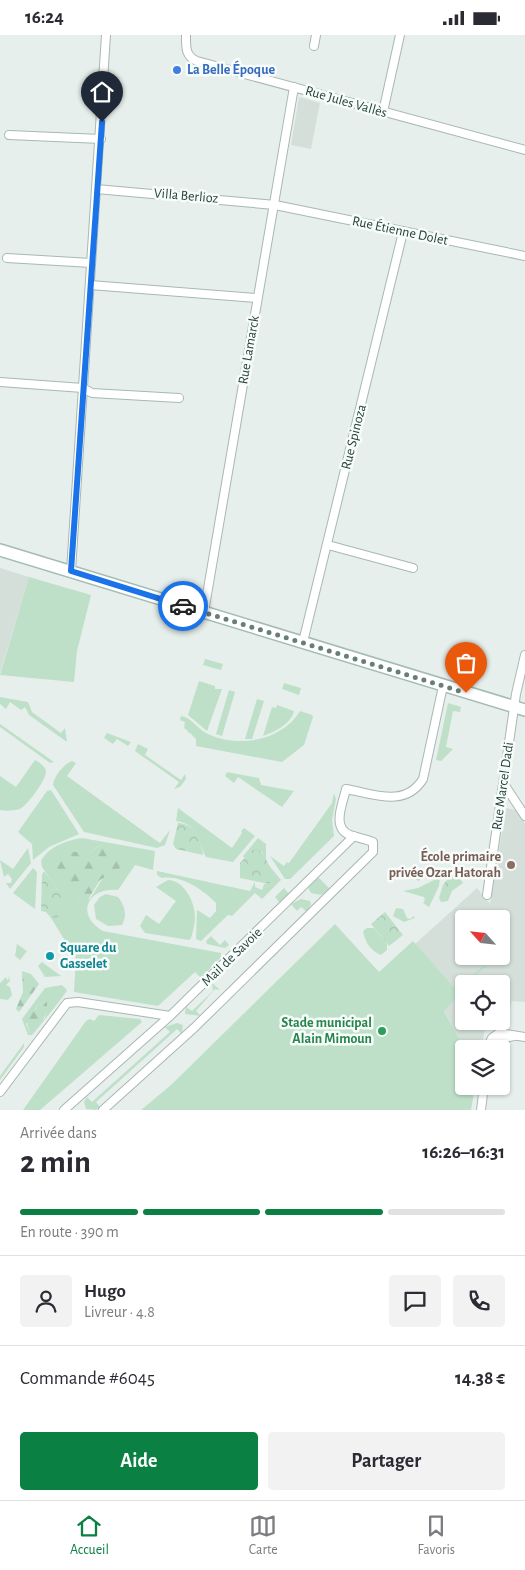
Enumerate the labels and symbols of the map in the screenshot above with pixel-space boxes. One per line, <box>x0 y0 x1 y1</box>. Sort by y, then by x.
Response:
place label: La Belle Époque <box>187 60 275 77</box>
marker: La Belle Époque <box>171 64 183 76</box>
pin <box>81 71 123 122</box>
street label: Rue Jules Vallès <box>304 84 388 120</box>
street label: Villa Berlioz <box>153 186 219 206</box>
street label: Rue Étienne Dolet <box>351 211 450 248</box>
street label: Rue Lamarck <box>236 314 262 385</box>
street label: Rue Spinoza <box>339 402 369 471</box>
courier <box>158 581 208 631</box>
pin <box>445 642 487 693</box>
street label: Rue Marcel Dadi <box>490 741 516 831</box>
place label: École primaire privée Ozar Hatorah <box>389 847 501 880</box>
marker: École primaire privée Ozar Hatorah <box>505 859 517 871</box>
north arrow <box>455 910 510 965</box>
street label: Mail de Savoie <box>199 925 265 989</box>
place label: Square du Gasselet <box>60 941 117 971</box>
marker: Square du Gasselet <box>44 950 56 962</box>
place label: Stade municipal Alain Mimoun <box>281 1016 372 1046</box>
marker: Stade municipal Alain Mimoun <box>376 1025 388 1037</box>

